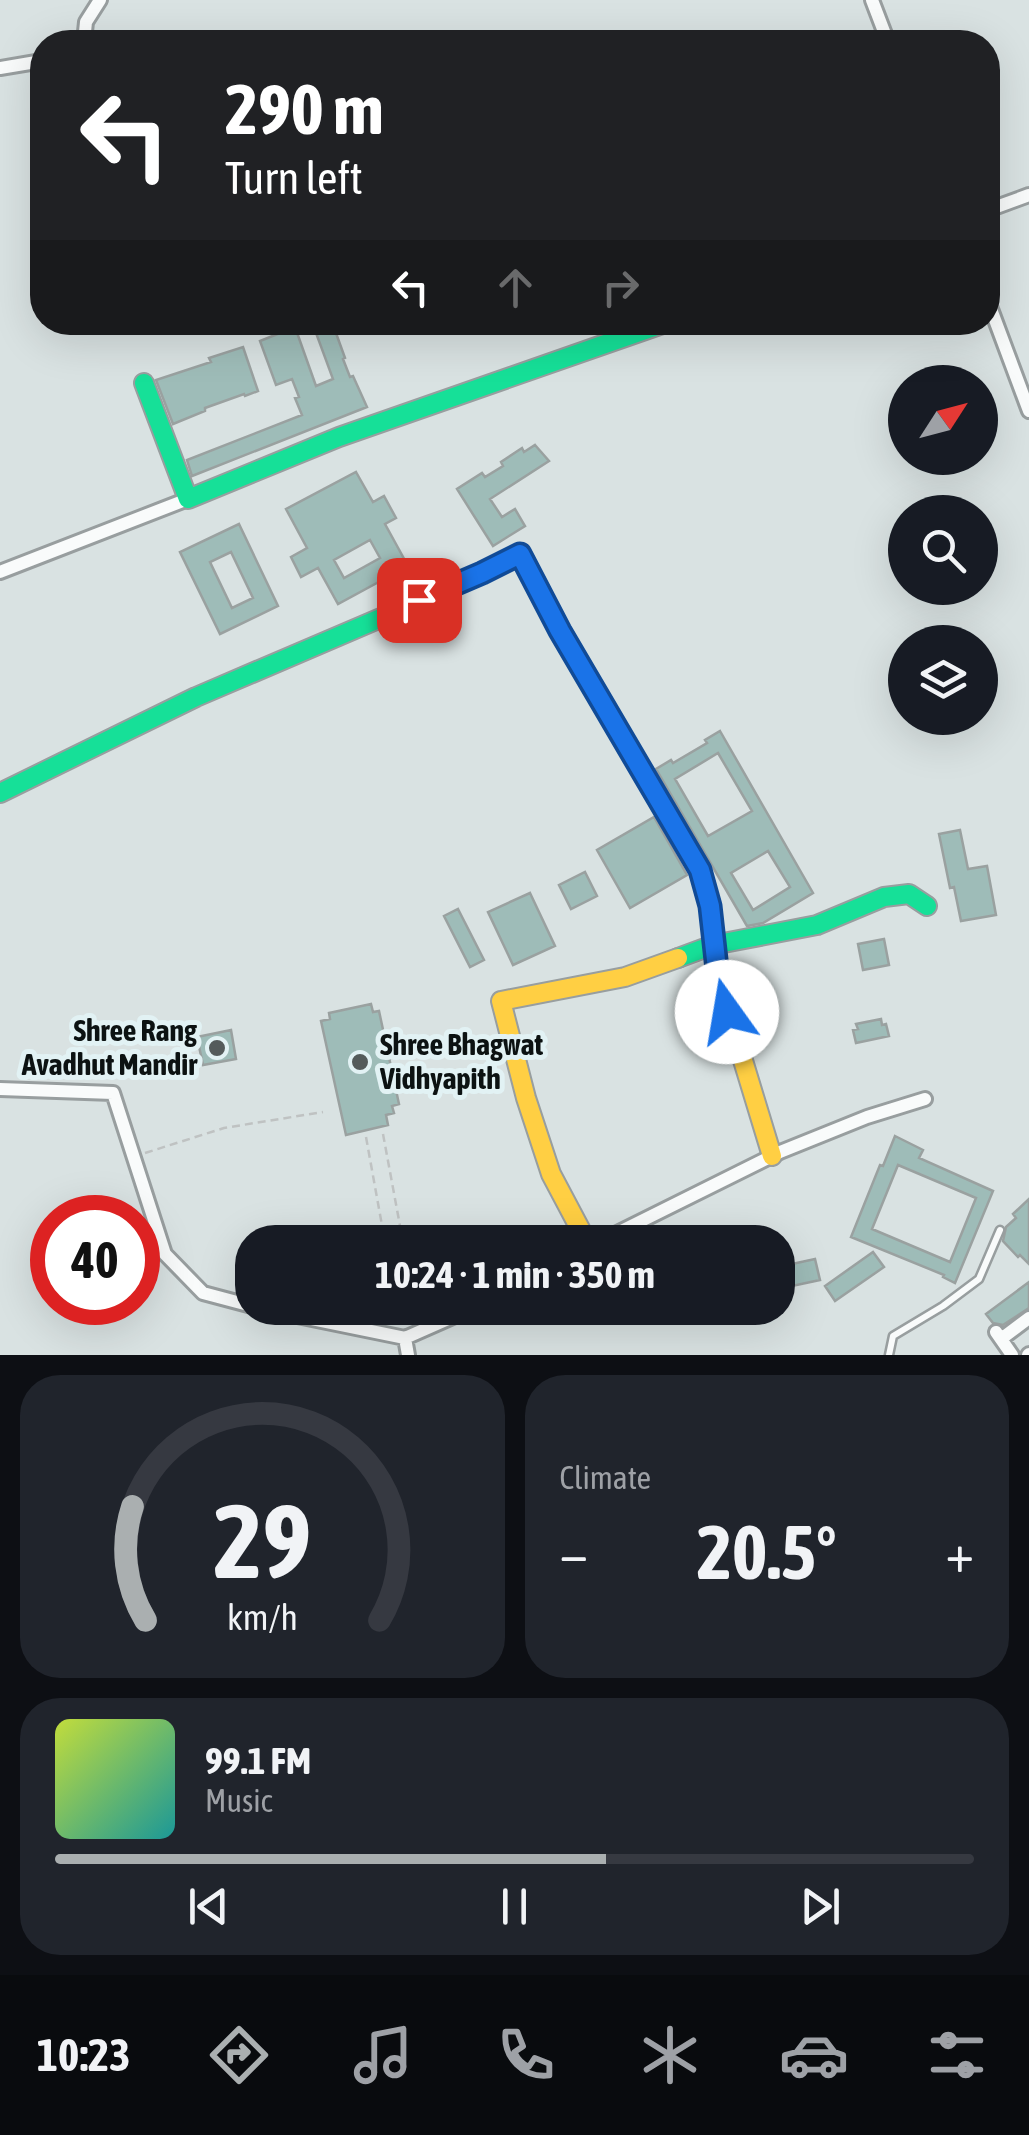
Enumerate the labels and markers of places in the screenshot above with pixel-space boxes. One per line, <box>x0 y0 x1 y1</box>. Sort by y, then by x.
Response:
pin <box>377 558 462 643</box>
place label: Shree Rang Avadhut Mandir <box>21 1013 198 1081</box>
place label: Shree Bhagwat Vidhyapith <box>379 1027 543 1095</box>
marker: Shree Rang Avadhut Mandir <box>206 1037 228 1059</box>
marker: Shree Bhagwat Vidhyapith <box>349 1051 371 1073</box>

